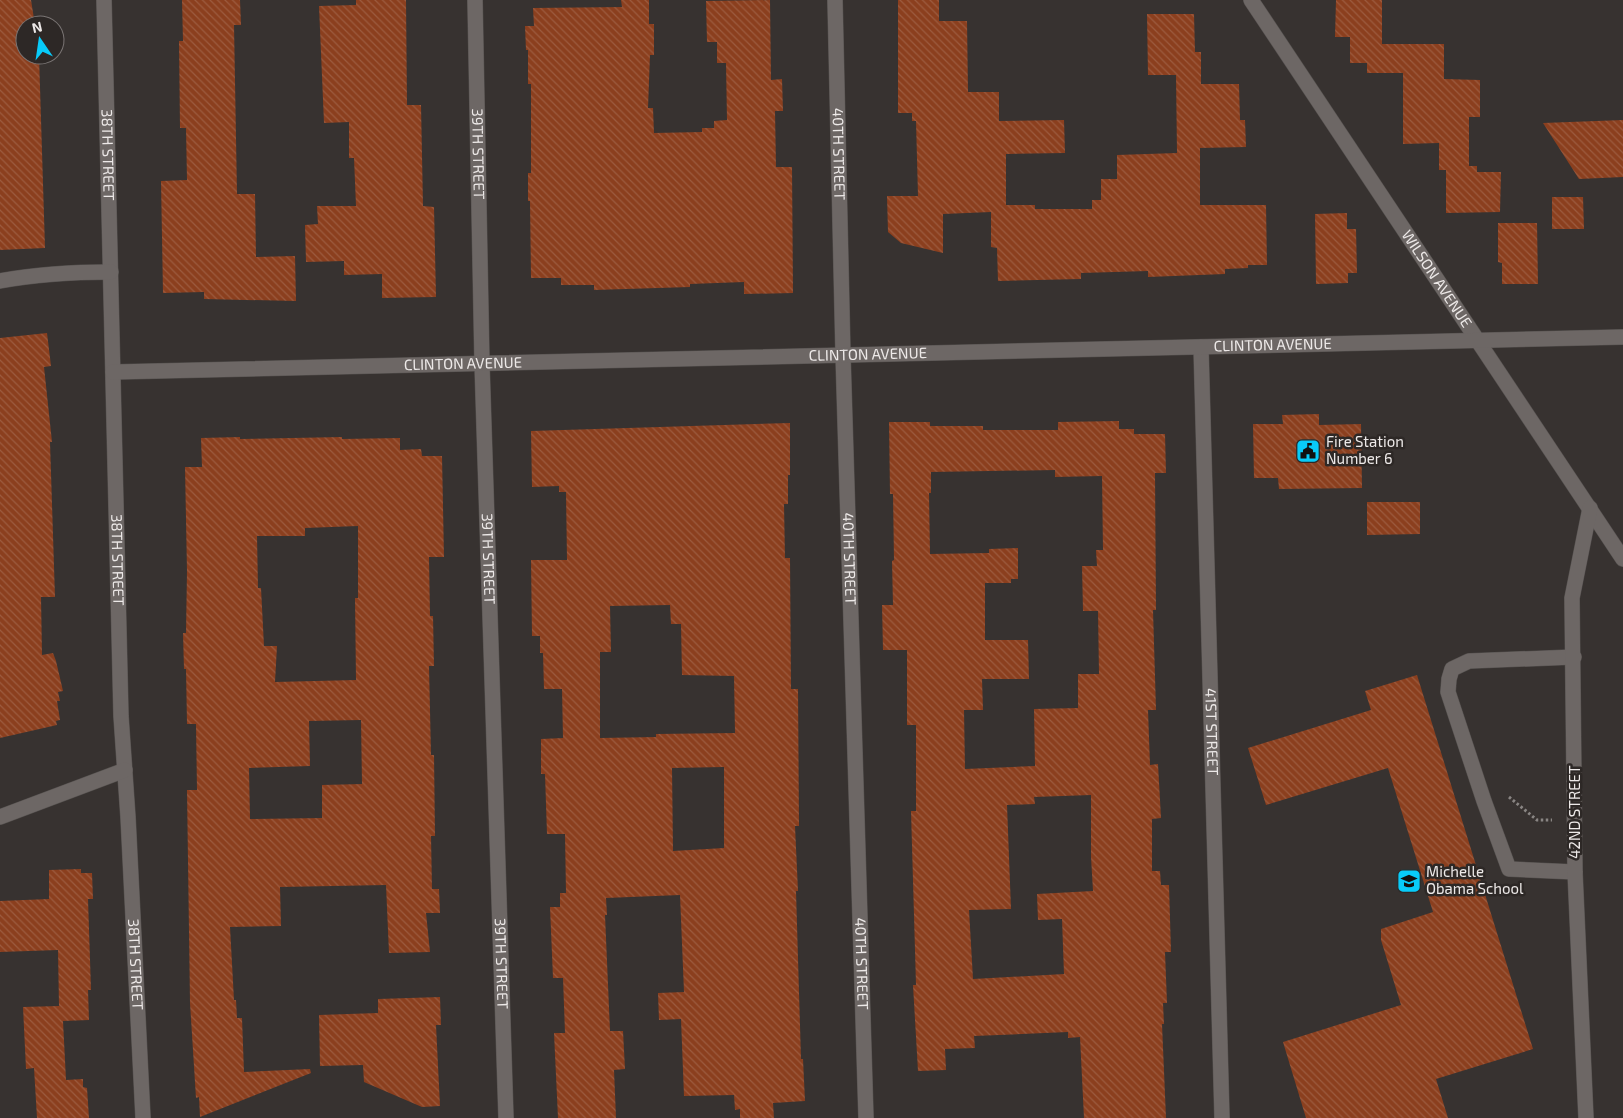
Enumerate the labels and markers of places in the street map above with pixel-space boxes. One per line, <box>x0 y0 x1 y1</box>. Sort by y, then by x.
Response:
place label: Fire Station Number 6 <box>1326 432 1404 467</box>
public building icon: Fire Station Number 6 <box>1295 438 1321 464</box>
place label: Michelle Obama School <box>1426 862 1524 897</box>
school or university icon: Michelle Obama School <box>1396 868 1422 894</box>

